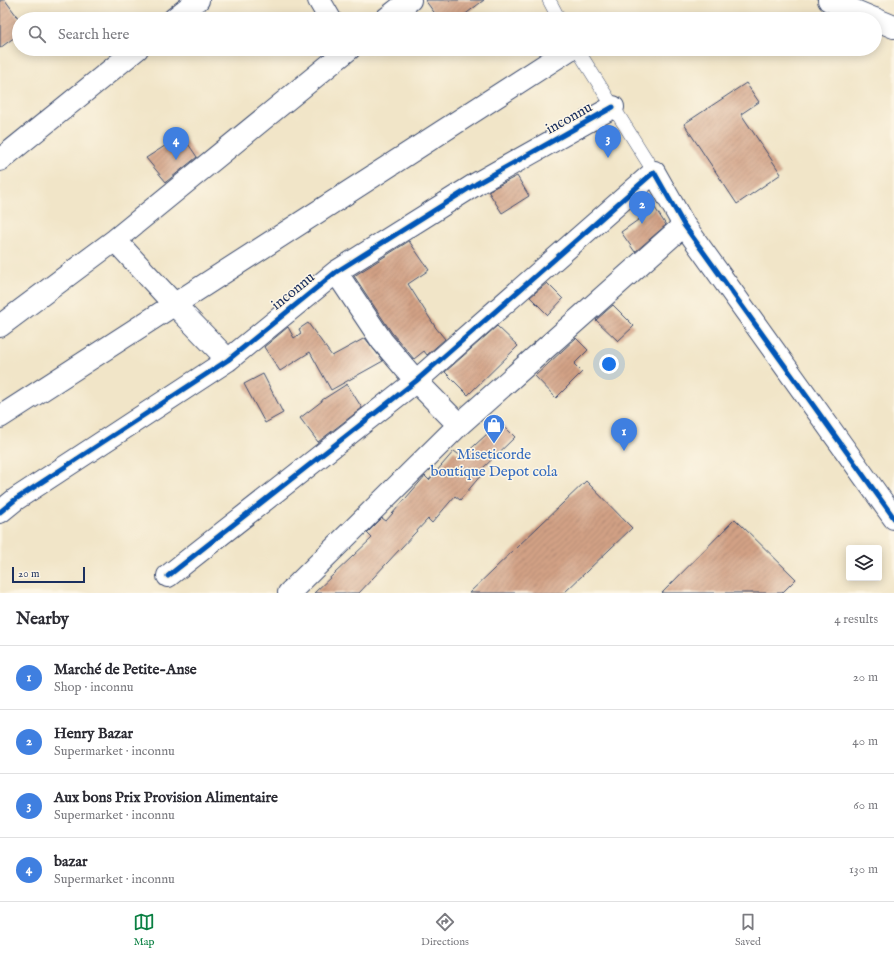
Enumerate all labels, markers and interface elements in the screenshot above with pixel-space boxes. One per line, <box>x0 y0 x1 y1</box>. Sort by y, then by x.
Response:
search box <box>12 12 882 56</box>
icon: search <box>26 23 48 45</box>
text: Search here <box>58 25 129 44</box>
street label: inconnu <box>542 97 596 138</box>
pin: 3 <box>595 125 621 158</box>
pin: 4 <box>163 127 189 160</box>
pin: 2 <box>629 191 655 224</box>
street label: inconnu <box>268 268 319 314</box>
your location <box>599 354 619 374</box>
shop icon: Miseticorde boutique Depot cola <box>481 412 507 445</box>
pin: 1 <box>611 418 637 451</box>
place label: Miseticorde boutique Depot cola <box>431 445 558 481</box>
map controls <box>846 545 882 581</box>
button: layers <box>846 545 882 581</box>
scale bar <box>12 565 85 584</box>
text: 20 m <box>18 567 39 581</box>
text: Nearby <box>16 609 69 630</box>
text: 4 results <box>834 611 878 628</box>
text: Marché de Petite-Anse <box>54 660 197 679</box>
text: 1 <box>27 669 31 686</box>
text: 20 m <box>853 669 878 686</box>
text: Shop · inconnu <box>54 679 134 696</box>
text: Henry Bazar <box>54 724 133 743</box>
text: 2 <box>26 733 32 750</box>
text: 40 m <box>852 733 878 750</box>
text: Supermarket · inconnu <box>54 743 175 760</box>
text: Aux bons Prix Provision Alimentaire <box>54 788 278 807</box>
text: 3 <box>27 797 31 814</box>
text: 60 m <box>853 797 878 814</box>
text: Supermarket · inconnu <box>54 807 175 824</box>
text: bazar <box>54 852 87 871</box>
text: 4 <box>26 861 32 878</box>
text: 130 m <box>849 861 878 878</box>
text: Supermarket · inconnu <box>54 871 175 888</box>
tab: Map <box>133 911 155 949</box>
tab: Directions <box>421 911 469 949</box>
tab: Saved <box>735 911 761 949</box>

